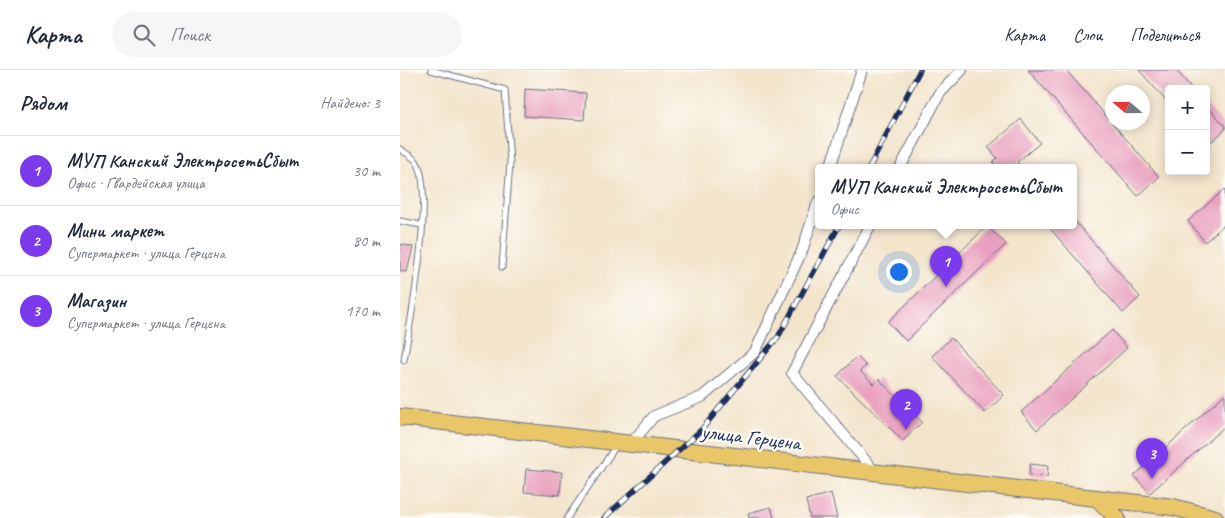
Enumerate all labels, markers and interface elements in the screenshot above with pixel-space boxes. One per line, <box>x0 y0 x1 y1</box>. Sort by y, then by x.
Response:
search box <box>112 12 462 57</box>
text: Карта <box>25 20 82 50</box>
icon: search <box>130 21 158 49</box>
text: Поиск <box>170 23 210 47</box>
text: Карта <box>1004 24 1045 46</box>
text: Слои <box>1073 24 1102 46</box>
text: Поделиться <box>1130 24 1200 46</box>
north arrow <box>1105 85 1150 130</box>
map controls <box>1165 85 1210 175</box>
button: + <box>1165 85 1210 130</box>
text: Рядом <box>20 90 67 116</box>
text: Найдено: 3 <box>320 93 380 113</box>
button: − <box>1165 130 1210 175</box>
text: МУП Канский ЭлектросетьСбыт <box>67 149 298 173</box>
text: 1 <box>32 161 40 181</box>
text: 30 m <box>353 161 380 181</box>
popup <box>815 164 1077 229</box>
text: Офис · Гвардейская улица <box>67 173 205 193</box>
text: МУП Канский ЭлектросетьСбыт <box>831 175 1061 199</box>
text: Офис <box>831 199 859 219</box>
text: Мини маркет <box>67 219 164 243</box>
text: 2 <box>32 231 40 251</box>
text: 80 m <box>353 231 380 251</box>
text: Супермаркет · улица Герцена <box>67 243 225 263</box>
pin: 1 <box>930 246 962 287</box>
your location <box>886 259 912 285</box>
text: Магазин <box>67 289 126 313</box>
text: 3 <box>32 301 40 321</box>
text: 170 m <box>346 301 380 321</box>
text: Супермаркет · улица Герцена <box>67 313 225 333</box>
pin: 2 <box>890 389 922 430</box>
street label: улица Герцена <box>698 418 804 456</box>
pin: 3 <box>1136 438 1168 479</box>

